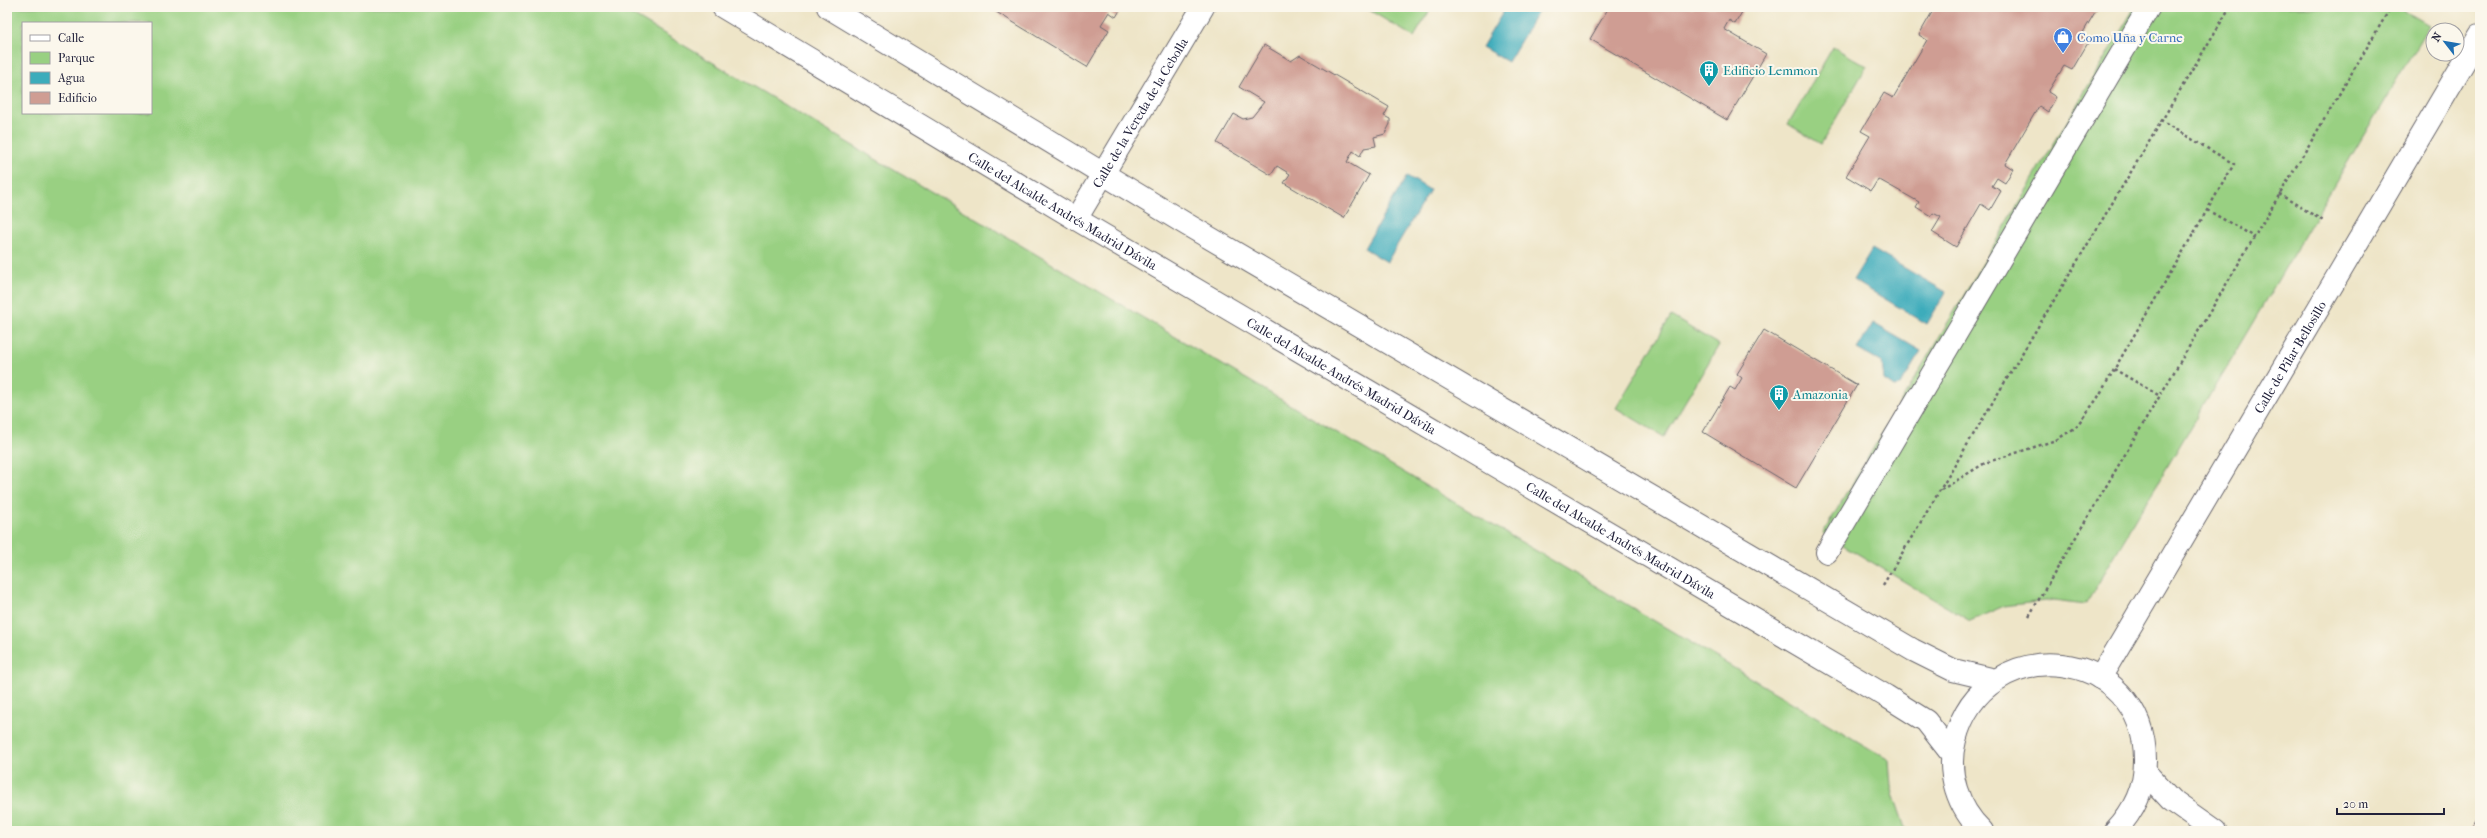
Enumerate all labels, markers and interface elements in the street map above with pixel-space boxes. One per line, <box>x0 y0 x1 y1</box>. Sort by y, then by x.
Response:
legend <box>22 22 152 114</box>
north arrow <box>2425 22 2465 62</box>
shop icon: Como Uña y Carne <box>2052 26 2074 54</box>
place label: Como Uña y Carne <box>2077 30 2183 45</box>
text: N <box>2429 30 2445 44</box>
text: Calle <box>58 31 84 45</box>
street label: Calle de la Vereda de la Cebolla <box>1089 34 1191 190</box>
text: Parque <box>58 51 95 65</box>
building icon: Edificio Lemmon <box>1698 59 1720 87</box>
place label: Edificio Lemmon <box>1723 63 1818 78</box>
text: Agua <box>57 71 85 85</box>
text: Edificio <box>58 91 97 105</box>
street label: Calle del Alcalde Andrés Madrid Dávila <box>966 149 1161 273</box>
street label: Calle de Pilar Bellosillo <box>2251 298 2329 416</box>
street label: Calle del Alcalde Andrés Madrid Dávila <box>1244 314 1440 437</box>
building icon: Amazonia <box>1768 383 1790 411</box>
place label: Amazonia <box>1792 387 1849 402</box>
street label: Calle del Alcalde Andrés Madrid Dávila <box>1523 478 1719 602</box>
scale bar <box>2337 790 2444 816</box>
text: 20 m <box>2343 797 2368 811</box>

